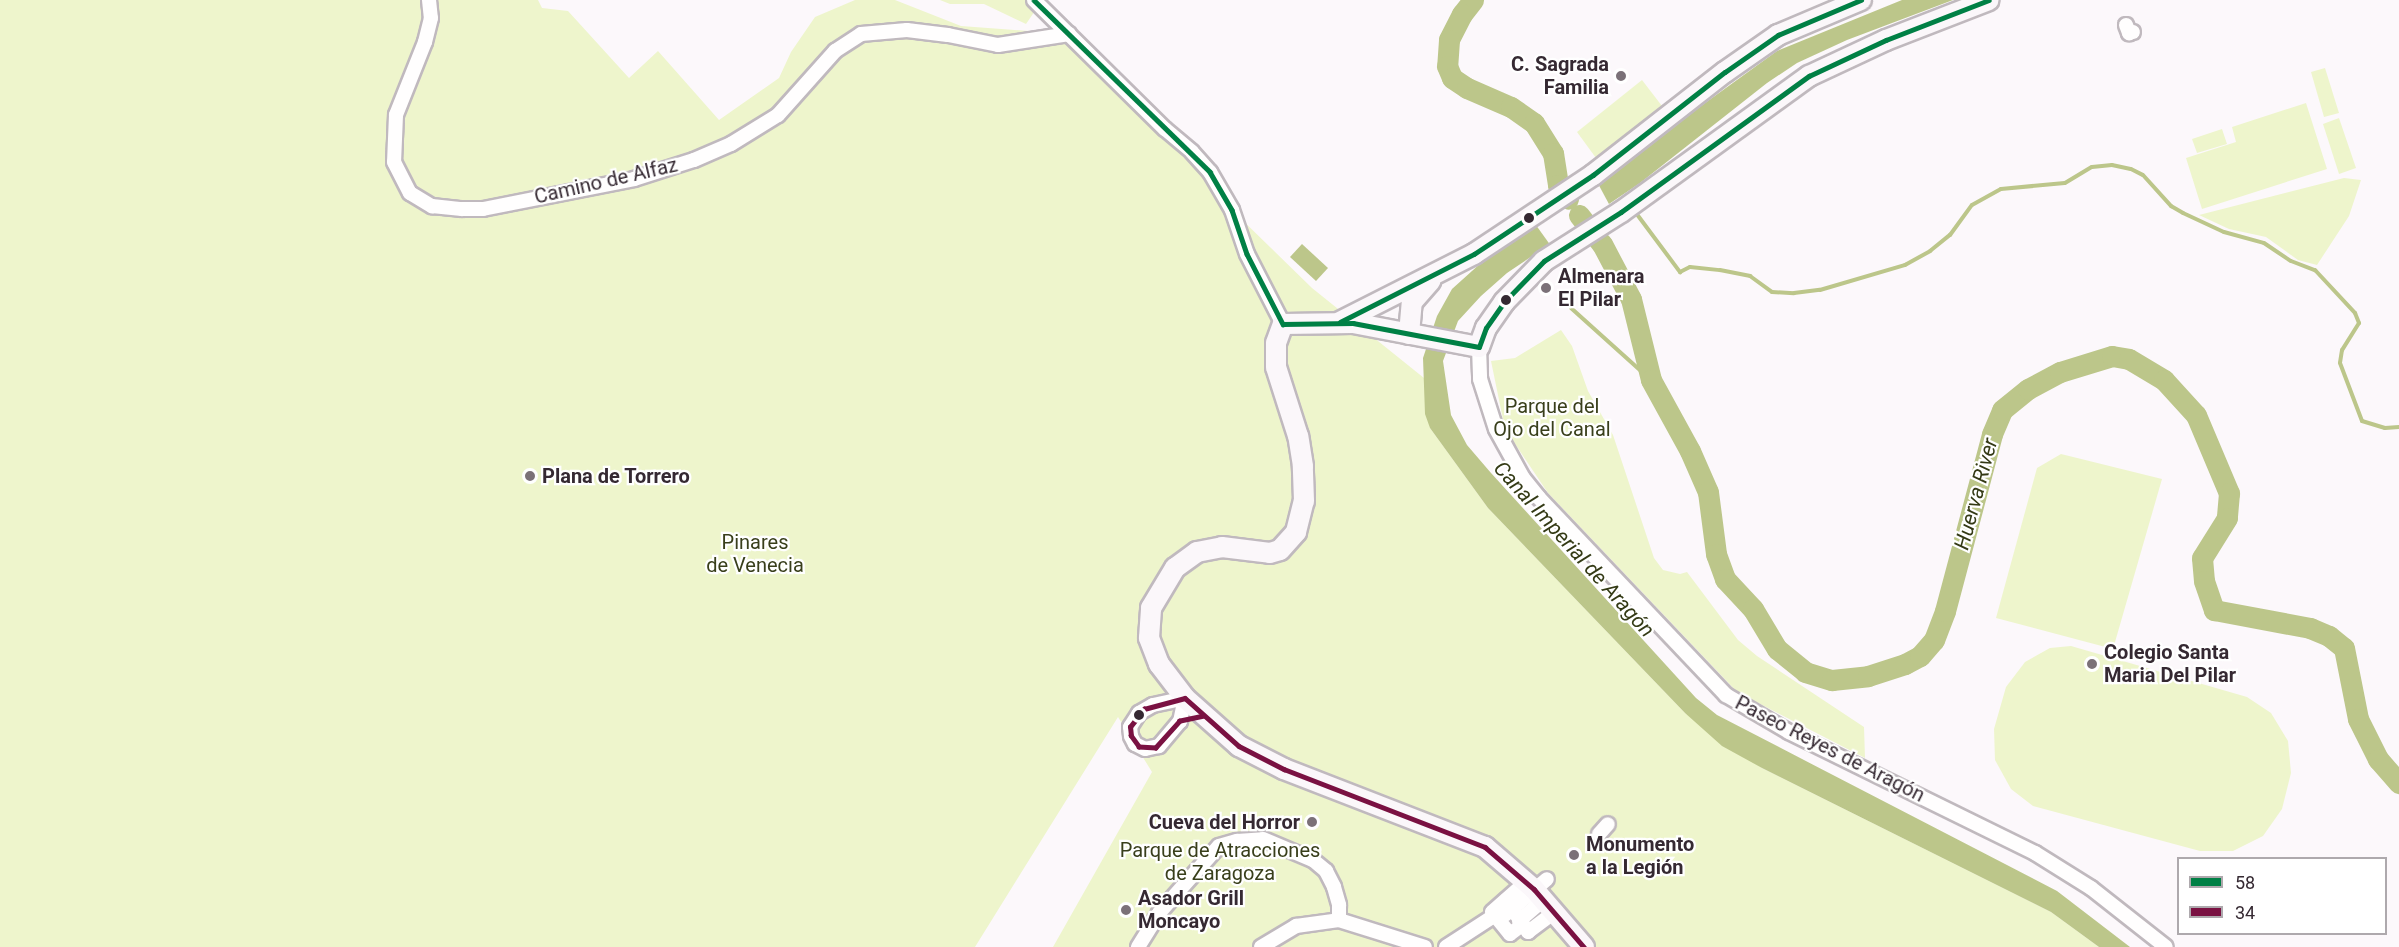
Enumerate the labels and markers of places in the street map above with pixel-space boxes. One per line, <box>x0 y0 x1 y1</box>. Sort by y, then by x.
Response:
place label: C. Sagrada Familia <box>1511 52 1609 99</box>
marker: C. Sagrada Familia <box>1614 69 1628 83</box>
unlabelled marker <box>1523 212 1535 224</box>
place label: Almenara El Pilar <box>1558 264 1644 311</box>
marker: Almenara El Pilar <box>1539 281 1553 295</box>
unlabelled marker <box>1500 294 1512 306</box>
place label: Plana de Torrero <box>542 464 690 488</box>
marker: Plana de Torrero <box>523 469 537 483</box>
place label: Colegio Santa Maria Del Pilar <box>2104 640 2236 687</box>
marker: Colegio Santa Maria Del Pilar <box>2085 657 2099 671</box>
unlabelled marker <box>1133 709 1145 721</box>
place label: Cueva del Horror <box>1149 810 1300 834</box>
marker: Cueva del Horror <box>1305 815 1319 829</box>
place label: Monumento a la Legión <box>1586 832 1694 879</box>
marker: Monumento a la Legión <box>1567 848 1581 862</box>
place label: Asador Grill Moncayo <box>1138 886 1244 933</box>
marker: Asador Grill Moncayo <box>1119 903 1133 917</box>

